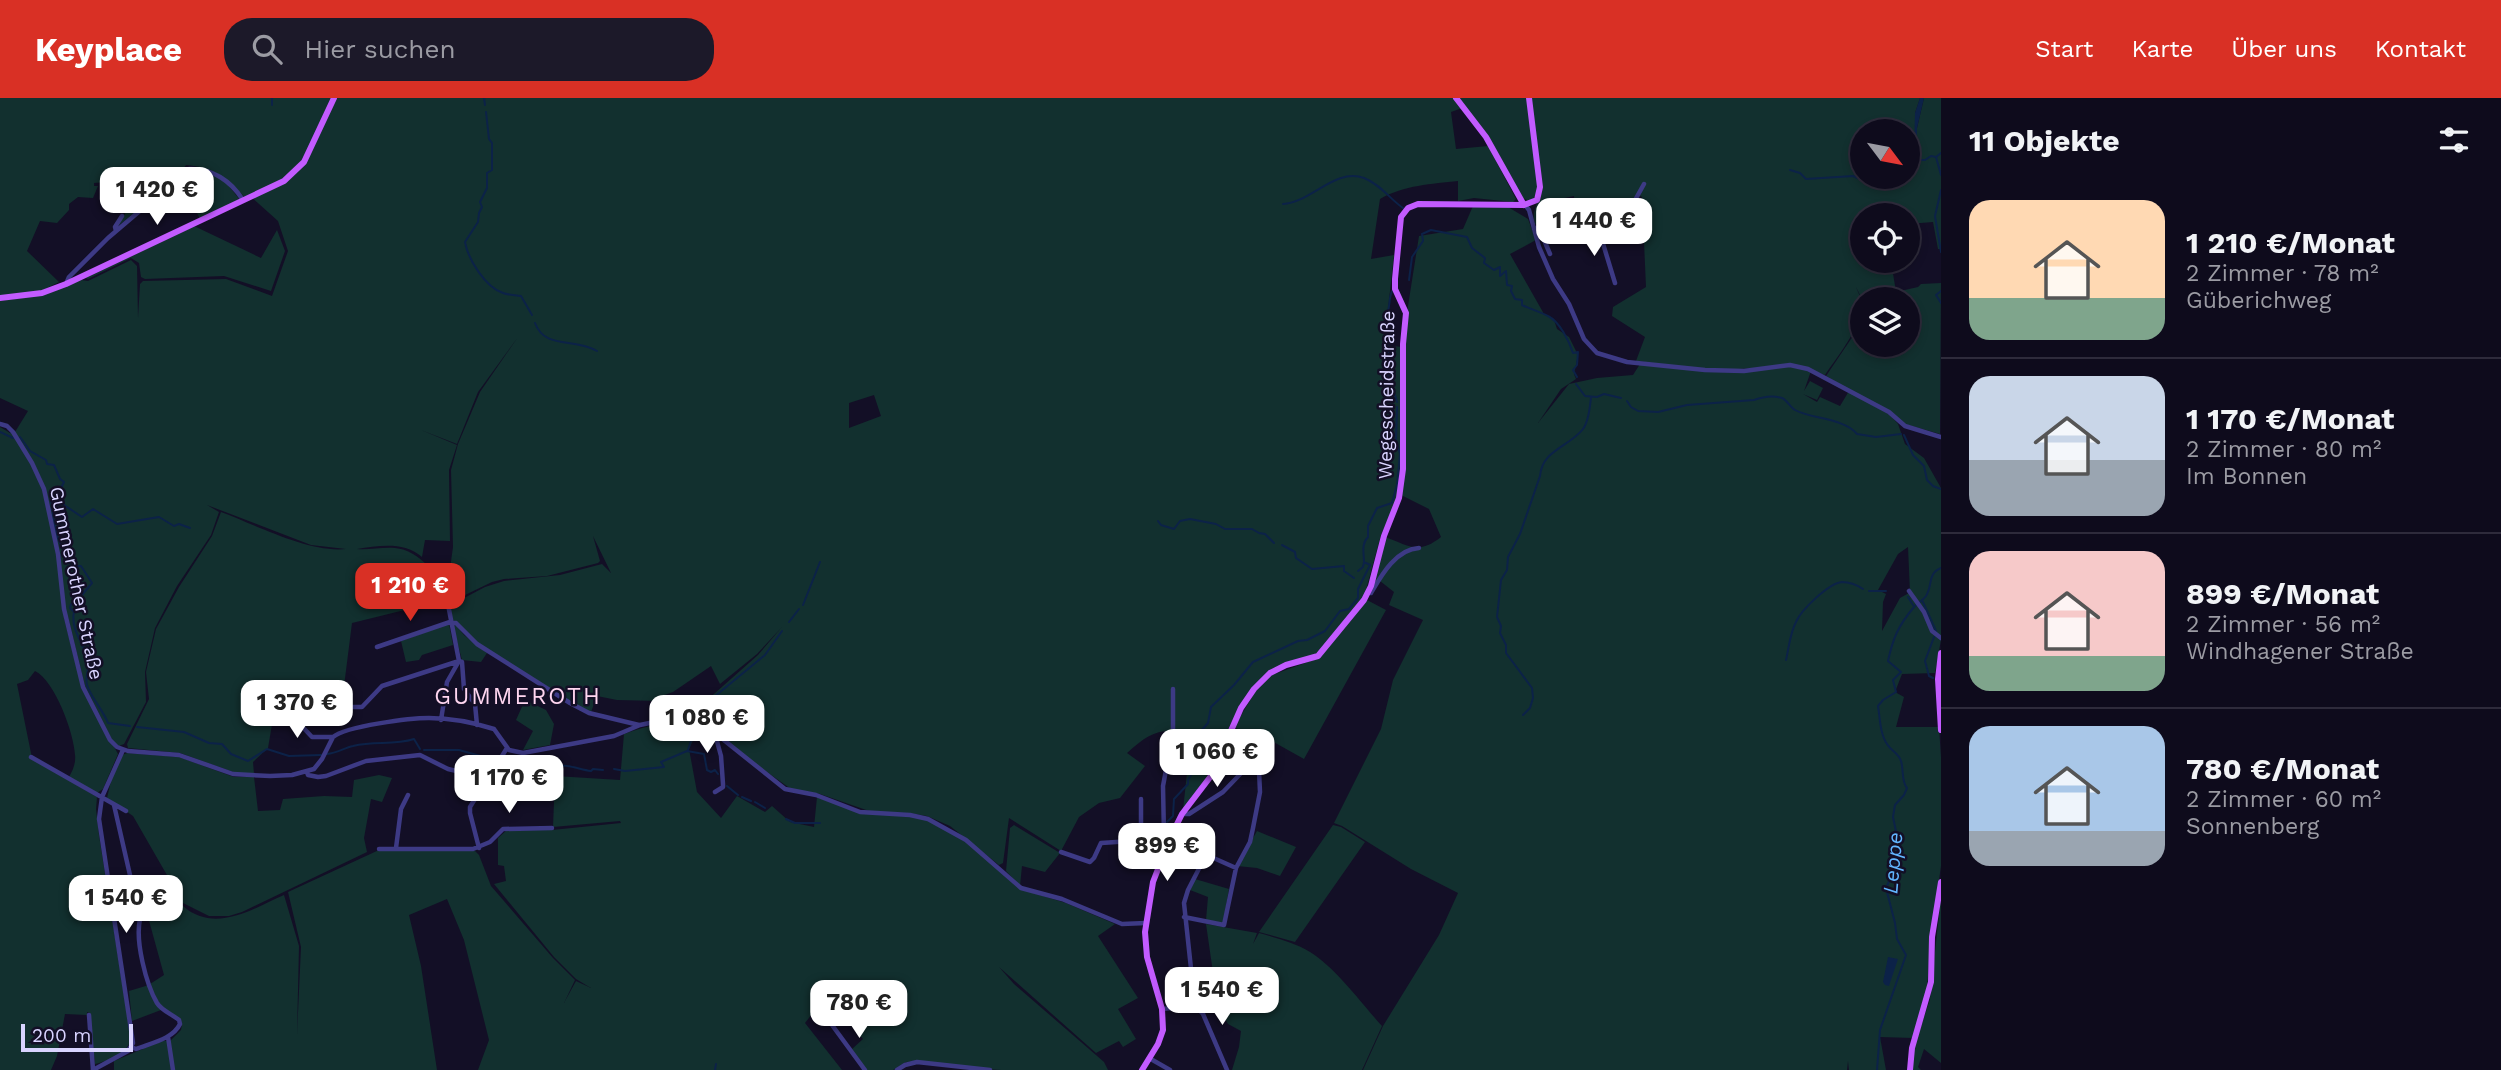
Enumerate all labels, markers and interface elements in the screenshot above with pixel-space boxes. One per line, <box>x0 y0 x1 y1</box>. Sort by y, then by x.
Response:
search box <box>224 18 714 81</box>
text: Keyplace <box>35 30 182 69</box>
icon: search <box>248 30 286 68</box>
text: Hier suchen <box>304 34 456 64</box>
text: Start <box>2035 35 2093 63</box>
text: Karte <box>2131 35 2193 63</box>
text: Über uns <box>2231 35 2337 63</box>
text: Kontakt <box>2375 35 2466 63</box>
north arrow <box>1850 119 1920 189</box>
map controls <box>1850 119 1920 357</box>
icon: filters <box>2435 121 2473 159</box>
text: 11 Objekte <box>1969 123 2120 158</box>
pin: 1 420 € <box>92 167 222 227</box>
text: 1 420 € <box>116 176 198 203</box>
pin: 1 440 € <box>1529 198 1659 258</box>
button: locate <box>1850 203 1920 273</box>
text: 1 440 € <box>1552 207 1636 234</box>
text: 1 210 €/Monat <box>2186 225 2395 260</box>
icon: home <box>2025 228 2109 312</box>
text: 2 Zimmer · 78 m² <box>2186 260 2379 287</box>
button: layers <box>1850 287 1920 357</box>
text: Güberichweg <box>2186 287 2331 314</box>
street label: Wegescheidstraße <box>1374 310 1399 480</box>
text: 1 170 €/Monat <box>2186 401 2394 436</box>
icon: home <box>2025 404 2109 488</box>
text: 2 Zimmer · 80 m² <box>2186 436 2381 463</box>
text: Im Bonnen <box>2186 463 2307 490</box>
street label: Gummerother Straße <box>45 484 108 682</box>
pin: 1 210 € <box>345 564 475 623</box>
text: 1 210 € <box>371 572 449 599</box>
text: 899 €/Monat <box>2186 576 2379 611</box>
icon: home <box>2025 579 2109 663</box>
text: 2 Zimmer · 56 m² <box>2186 611 2380 638</box>
text: Windhagener Straße <box>2186 638 2414 665</box>
pin: 1 370 € <box>232 680 362 740</box>
district label: GUMMEROTH <box>434 683 602 710</box>
text: 1 370 € <box>257 689 337 716</box>
pin: 1 080 € <box>642 696 772 755</box>
text: 1 080 € <box>665 704 749 731</box>
pin: 1 060 € <box>1152 730 1282 789</box>
text: 1 060 € <box>1175 738 1259 765</box>
text: 780 €/Monat <box>2186 751 2379 786</box>
icon: home <box>2025 754 2109 838</box>
pin: 1 170 € <box>444 756 574 815</box>
text: 1 170 € <box>470 764 548 791</box>
text: 2 Zimmer · 60 m² <box>2186 786 2381 813</box>
text: Sonnenberg <box>2186 813 2319 840</box>
pin: 899 € <box>1118 824 1216 883</box>
water label: Leppe <box>1877 831 1908 895</box>
text: 899 € <box>1134 832 1200 859</box>
pin: 1 540 € <box>61 876 191 935</box>
text: 1 540 € <box>85 884 167 911</box>
pin: 1 540 € <box>1157 968 1287 1027</box>
text: 1 540 € <box>1181 976 1263 1003</box>
pin: 780 € <box>810 981 908 1040</box>
text: 780 € <box>826 989 892 1016</box>
scale bar <box>21 1021 133 1053</box>
text: 200 m <box>32 1024 91 1047</box>

